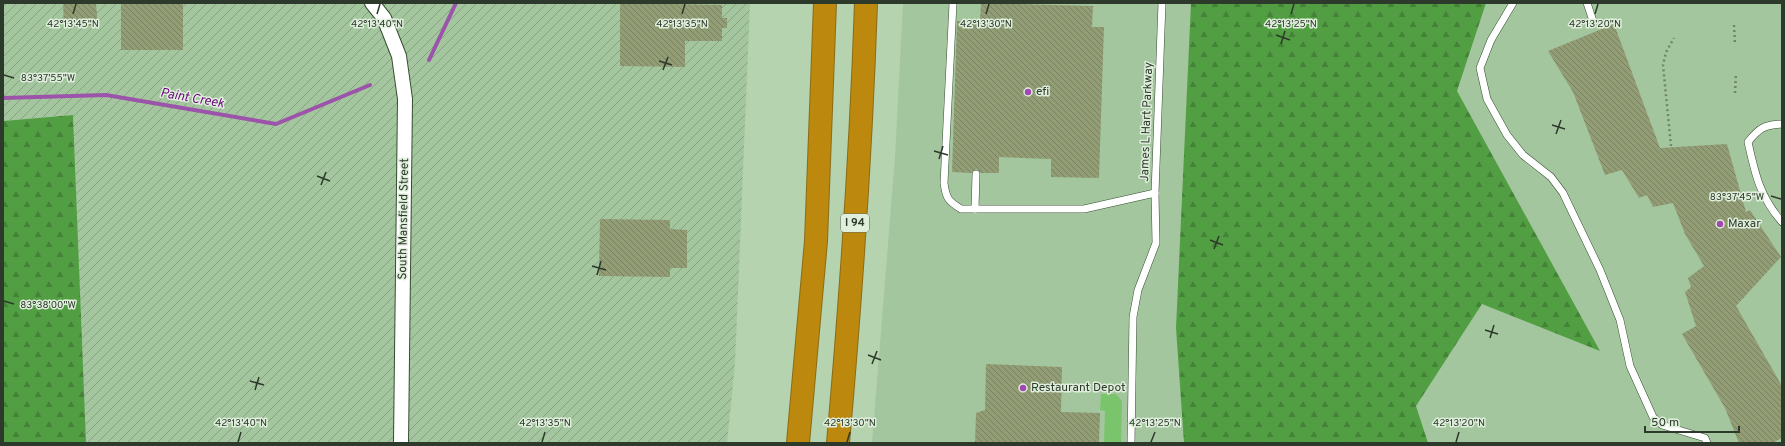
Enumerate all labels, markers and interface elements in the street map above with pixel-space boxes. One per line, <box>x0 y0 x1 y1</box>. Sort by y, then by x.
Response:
text: 42°13'45"N <box>47 18 99 31</box>
text: 42°13'40"N <box>351 18 403 31</box>
text: 42°13'35"N <box>656 18 708 31</box>
text: 42°13'30"N <box>960 18 1012 31</box>
text: 42°13'25"N <box>1265 18 1317 31</box>
text: 42°13'20"N <box>1569 18 1621 31</box>
street label: James L Hart Parkway <box>1137 62 1157 182</box>
text: 83°37'55"W <box>21 72 75 85</box>
place label: efi <box>1036 84 1049 100</box>
water label: Paint Creek <box>159 86 226 113</box>
marker: efi <box>1023 87 1033 97</box>
street label: South Mansfield Street <box>395 158 413 280</box>
text: 83°37'45"W <box>1710 191 1764 204</box>
road number: I 94 <box>841 214 869 232</box>
place label: Maxar <box>1728 216 1761 232</box>
marker: Maxar <box>1715 219 1725 229</box>
text: 83°38'00"W <box>20 299 76 312</box>
place label: Restaurant Depot <box>1031 380 1126 396</box>
marker: Restaurant Depot <box>1018 383 1028 393</box>
scale bar <box>1645 408 1739 434</box>
text: 50 m <box>1651 415 1679 431</box>
text: 42°13'40"N <box>215 417 267 430</box>
text: 42°13'35"N <box>519 417 571 430</box>
text: 42°13'30"N <box>824 417 876 430</box>
text: 42°13'25"N <box>1129 417 1181 430</box>
text: 42°13'20"N <box>1433 417 1485 430</box>

